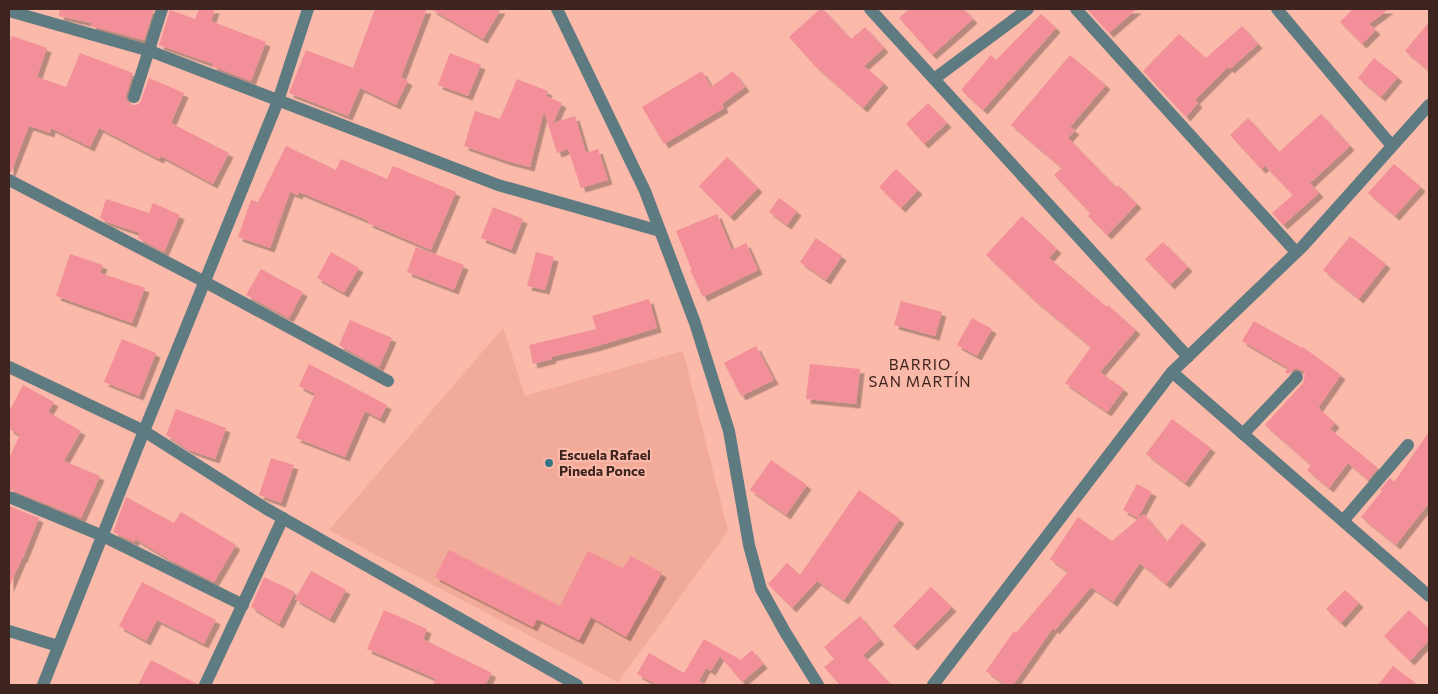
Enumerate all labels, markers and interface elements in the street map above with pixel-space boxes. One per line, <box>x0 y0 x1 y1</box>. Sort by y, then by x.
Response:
district label: BARRIO SAN MARTÍN <box>869 355 971 390</box>
place label: Escuela Rafael Pineda Ponce <box>559 446 651 479</box>
marker: Escuela Rafael Pineda Ponce <box>543 457 555 469</box>

